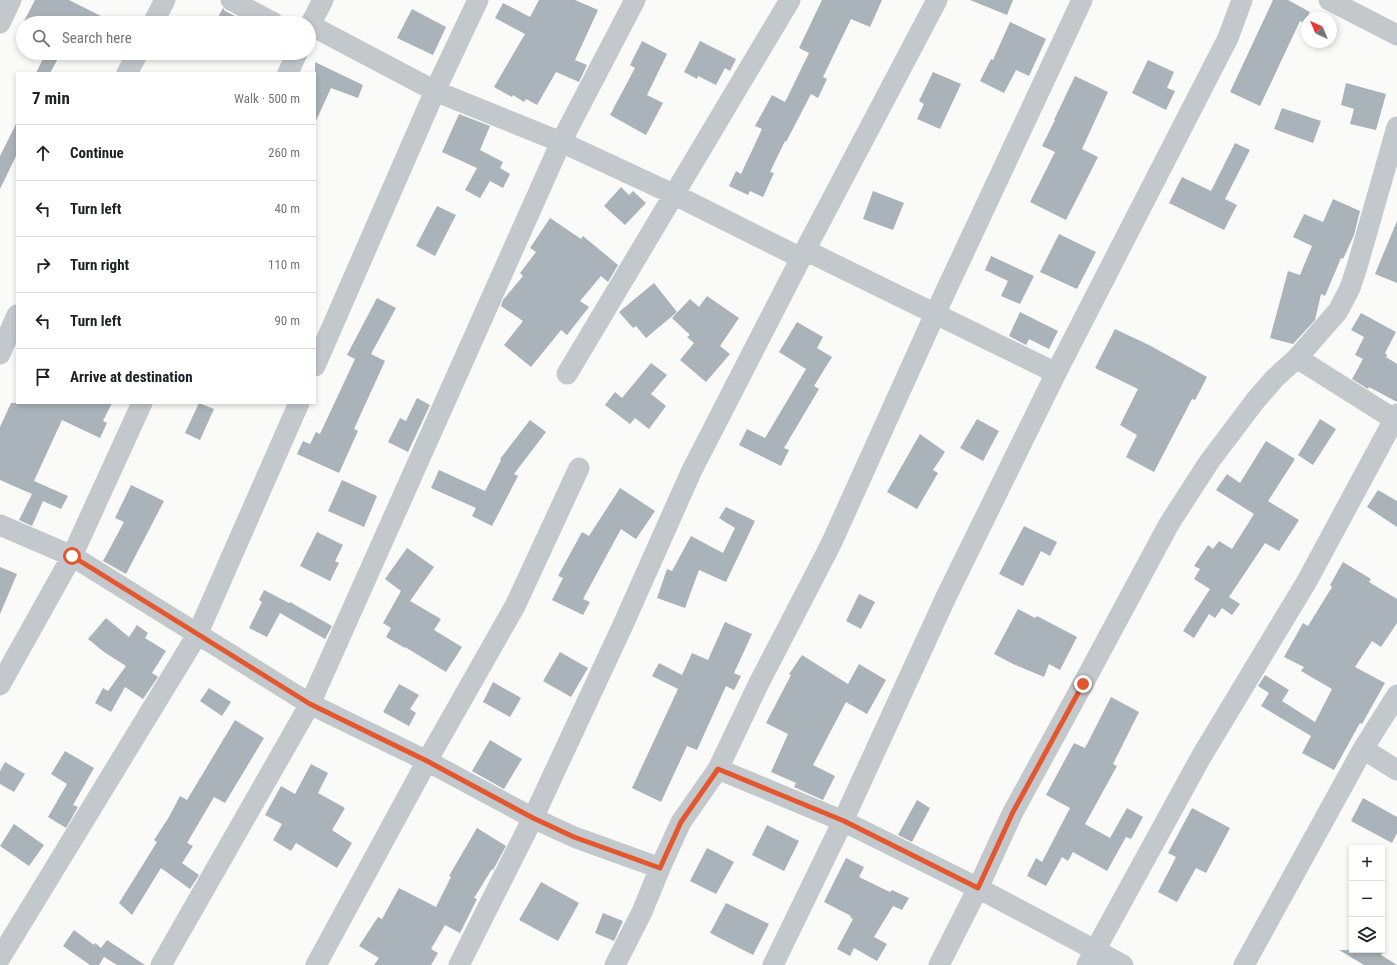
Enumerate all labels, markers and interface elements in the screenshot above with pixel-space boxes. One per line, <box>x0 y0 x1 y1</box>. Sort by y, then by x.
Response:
north arrow <box>1301 12 1337 48</box>
search box <box>16 16 316 60</box>
icon: search <box>30 27 52 49</box>
text: Search here <box>62 29 132 47</box>
text: 7 min <box>32 88 70 108</box>
text: Walk · 500 m <box>234 91 300 106</box>
icon: ahead <box>32 142 54 164</box>
text: Continue <box>70 144 124 162</box>
text: 260 m <box>268 145 300 160</box>
icon: left <box>32 198 54 220</box>
text: Turn left <box>70 200 121 218</box>
text: 40 m <box>274 201 300 216</box>
icon: right <box>32 254 54 276</box>
text: Turn right <box>70 256 129 274</box>
text: 110 m <box>268 257 300 272</box>
icon: left <box>32 310 54 332</box>
text: Turn left <box>70 312 121 330</box>
text: 90 m <box>274 313 300 328</box>
icon: arrive <box>32 366 54 388</box>
text: Arrive at destination <box>70 368 193 386</box>
route start <box>63 547 81 565</box>
route end <box>1074 675 1092 693</box>
map controls <box>1349 845 1385 953</box>
button: + <box>1349 845 1385 881</box>
button: − <box>1349 881 1385 917</box>
button: layers <box>1349 917 1385 953</box>

